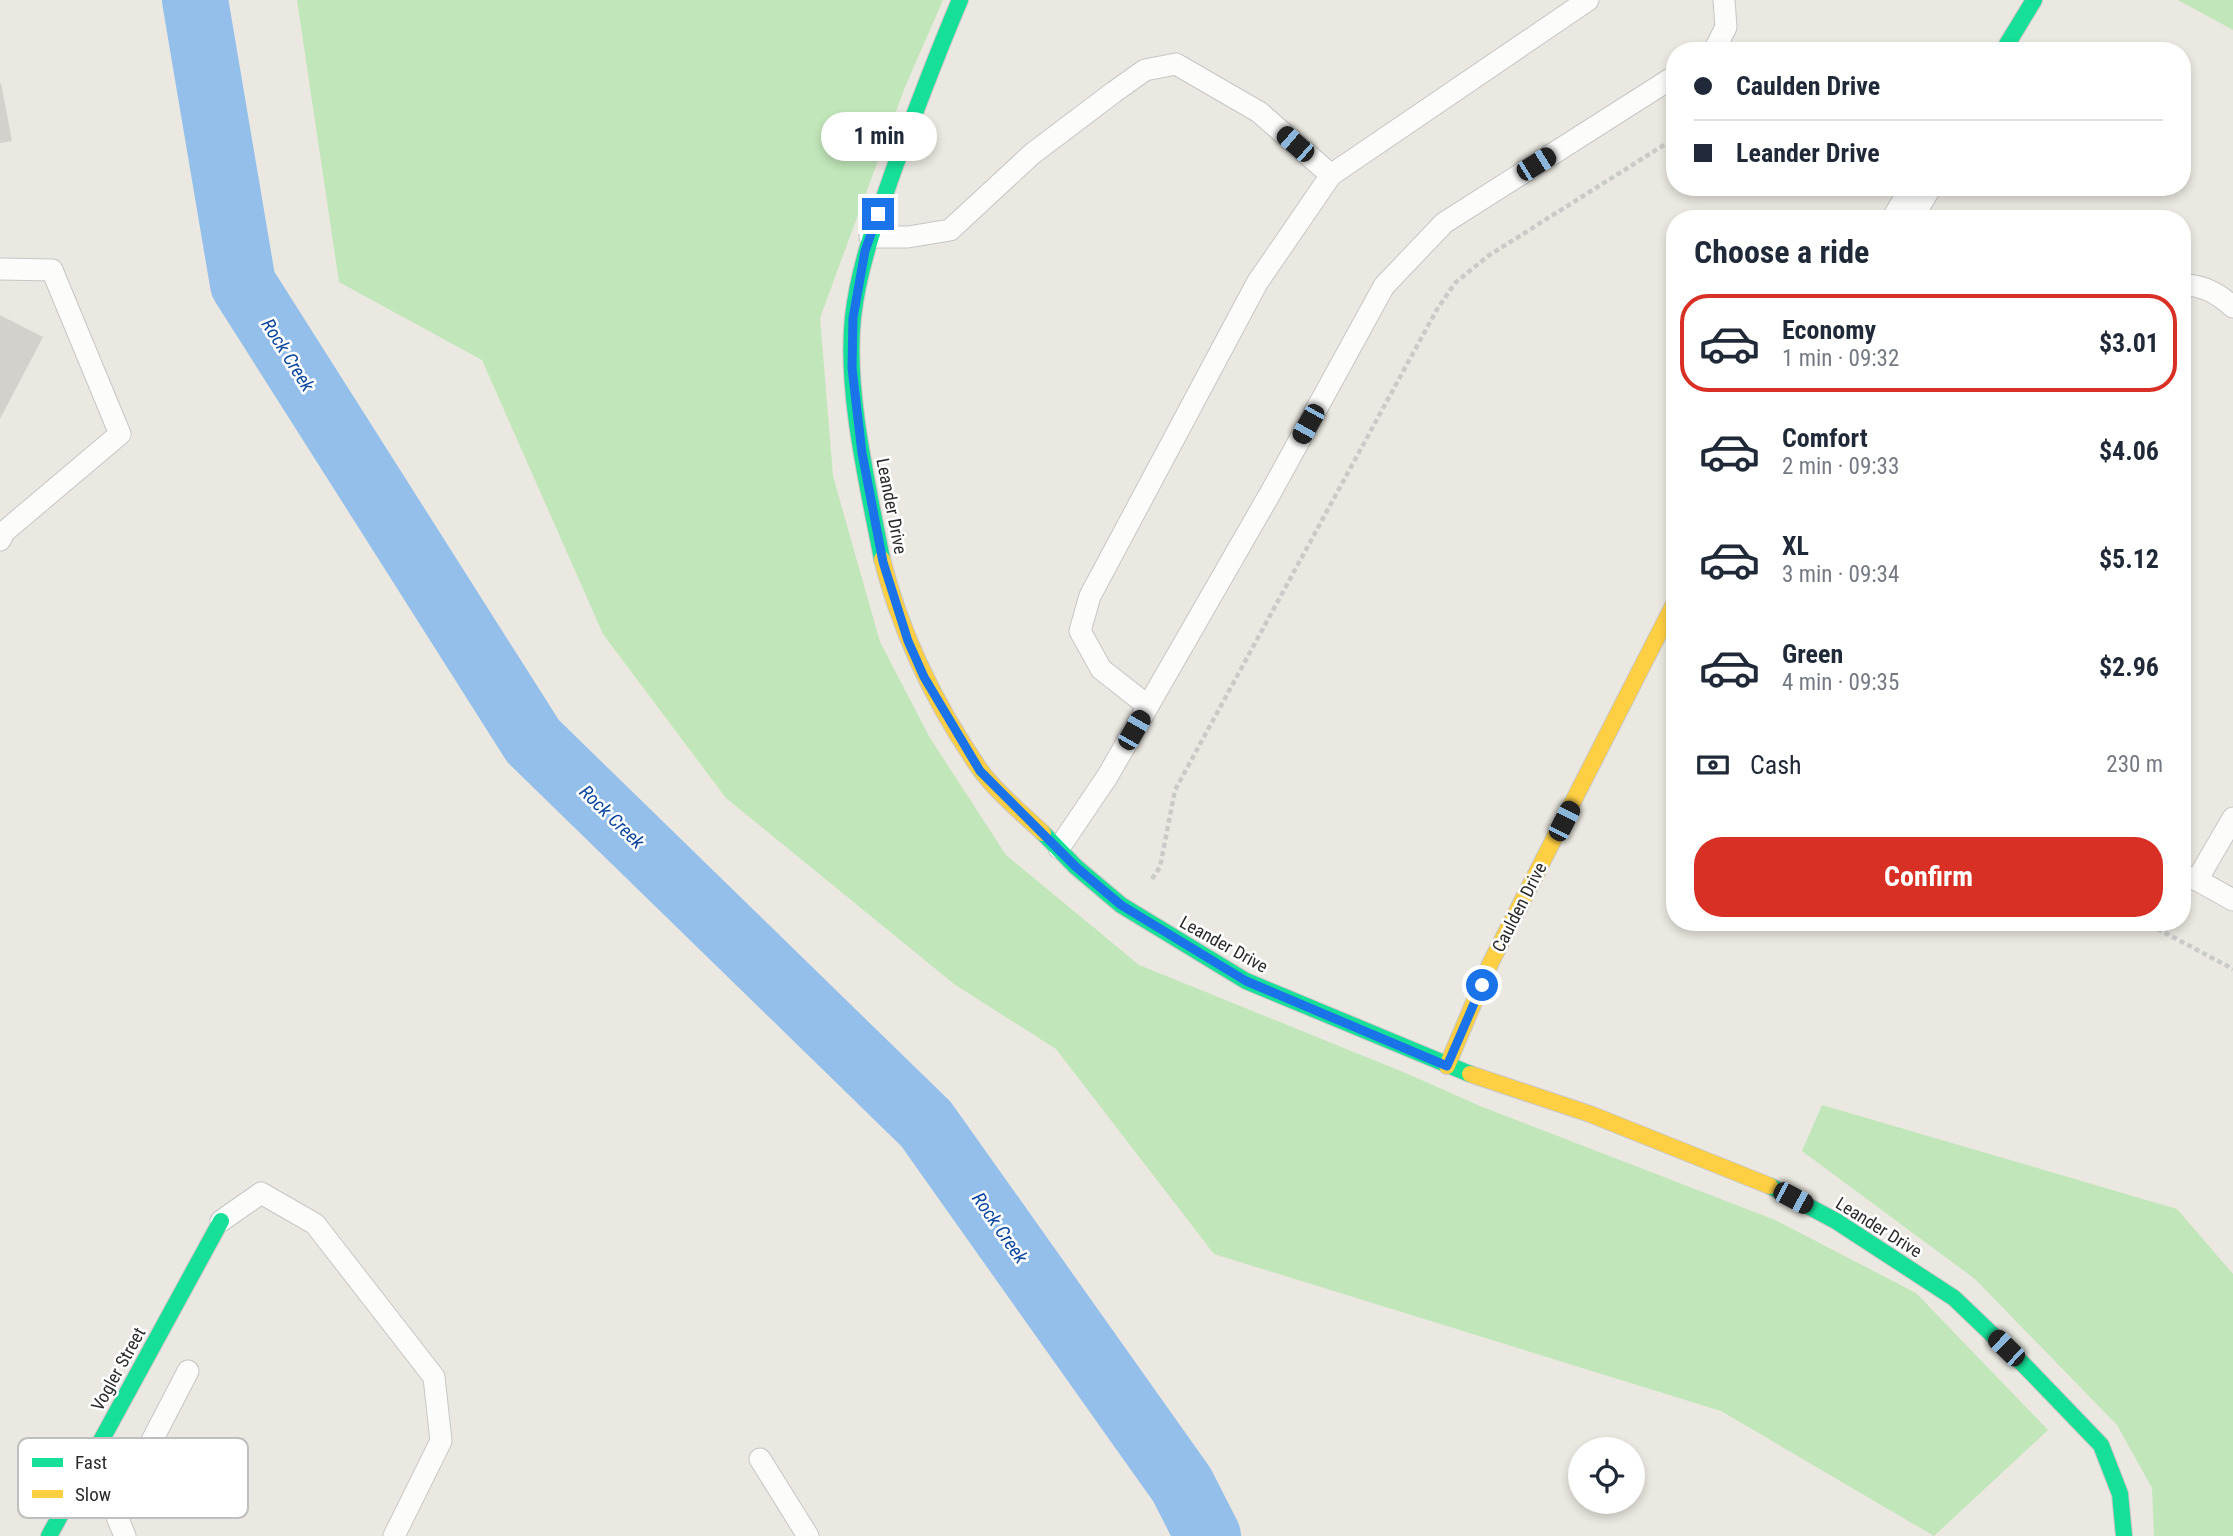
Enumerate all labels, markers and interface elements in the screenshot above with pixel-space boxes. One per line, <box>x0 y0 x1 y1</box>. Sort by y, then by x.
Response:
text: Caulden Drive <box>1736 71 1880 101</box>
callout: 1 min <box>820 113 936 162</box>
car <box>1273 122 1318 166</box>
text: 1 min <box>853 123 905 150</box>
text: Leander Drive <box>1736 138 1880 168</box>
car <box>1513 144 1560 184</box>
route end <box>862 198 894 230</box>
text: Choose a ride <box>1694 233 1869 271</box>
icon: car <box>1698 312 1761 375</box>
water label: Rock Creek <box>257 314 320 396</box>
text: Economy <box>1782 315 1876 345</box>
text: $3.01 <box>2099 328 2159 358</box>
text: 1 min · 09:32 <box>1782 345 1899 372</box>
car <box>1289 401 1328 447</box>
icon: car <box>1698 420 1761 483</box>
text: Comfort <box>1782 423 1868 453</box>
text: $4.06 <box>2099 436 2159 466</box>
text: 2 min · 09:33 <box>1782 453 1899 480</box>
street label: Leander Drive <box>872 456 912 556</box>
icon: car <box>1698 528 1761 591</box>
text: XL <box>1782 531 1809 561</box>
text: $5.12 <box>2099 544 2159 574</box>
text: 3 min · 09:34 <box>1782 561 1899 588</box>
icon: car <box>1698 636 1761 699</box>
text: Green <box>1782 639 1843 669</box>
text: $2.96 <box>2099 652 2159 682</box>
text: 4 min · 09:35 <box>1782 669 1899 696</box>
car <box>1115 707 1154 753</box>
icon: cash <box>1694 746 1732 784</box>
text: Cash <box>1750 750 1802 780</box>
text: 230 m <box>2106 751 2163 778</box>
water label: Rock Creek <box>575 780 650 854</box>
car <box>1546 798 1583 844</box>
button: Confirm <box>1694 837 2163 917</box>
street label: Caulden Drive <box>1487 859 1551 955</box>
street label: Leander Drive <box>1176 911 1272 977</box>
route start <box>1466 969 1498 1001</box>
car <box>1770 1179 1817 1217</box>
water label: Rock Creek <box>967 1188 1033 1269</box>
street label: Leander Drive <box>1832 1192 1926 1262</box>
street label: Vogler Street <box>87 1324 149 1414</box>
car <box>1984 1326 2029 1370</box>
map controls <box>1568 1437 1645 1514</box>
button: locate <box>1568 1437 1645 1514</box>
legend <box>18 1438 248 1518</box>
text: Fast <box>75 1451 107 1474</box>
text: Slow <box>75 1483 111 1506</box>

